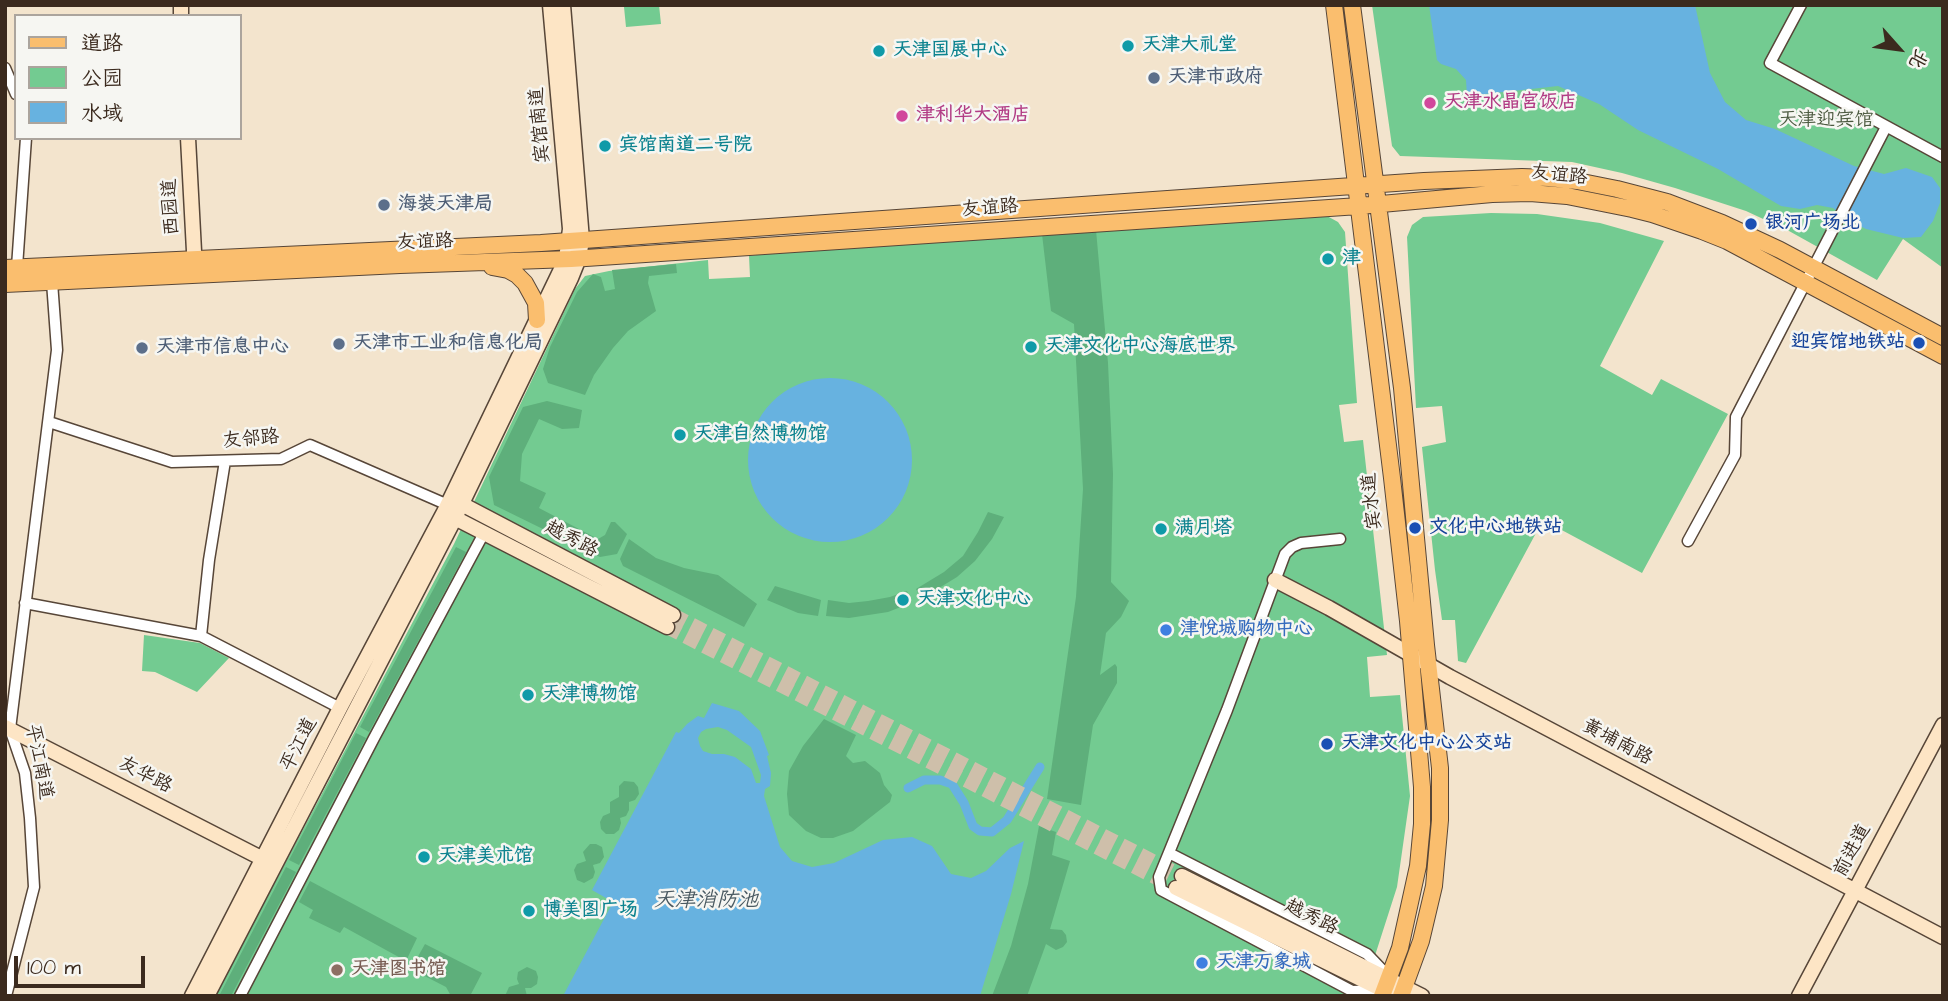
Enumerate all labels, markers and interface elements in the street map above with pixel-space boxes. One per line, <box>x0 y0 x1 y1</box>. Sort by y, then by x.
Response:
legend <box>14 14 242 140</box>
north arrow <box>1864 14 1934 84</box>
text: 道路 <box>81 29 123 58</box>
place label: 天津大礼堂 <box>1142 35 1237 57</box>
marker: 天津大礼堂 <box>1120 38 1136 54</box>
place label: 天津国展中心 <box>893 40 1007 62</box>
marker: 天津国展中心 <box>871 43 887 59</box>
text: 北 <box>1902 44 1934 74</box>
text: 公园 <box>81 64 123 93</box>
place label: 天津市政府 <box>1168 67 1263 89</box>
marker: 天津市政府 <box>1146 70 1162 86</box>
street label: 宾馆南道 <box>526 86 556 164</box>
place label: 天津水晶宫饭店 <box>1444 92 1577 114</box>
marker: 天津水晶宫饭店 <box>1422 95 1438 111</box>
text: 水域 <box>81 99 123 128</box>
place label: 津利华大酒店 <box>916 105 1030 127</box>
marker: 津利华大酒店 <box>894 108 910 124</box>
park label: 天津迎宾馆 <box>1779 110 1873 132</box>
place label: 宾馆南道二号院 <box>619 135 752 157</box>
marker: 宾馆南道二号院 <box>597 138 613 154</box>
street label: 友谊路 <box>1529 162 1589 190</box>
street label: 西园道 <box>159 178 185 236</box>
place label: 海装天津局 <box>398 194 493 216</box>
street label: 友谊路 <box>961 196 1019 222</box>
marker: 海装天津局 <box>376 197 392 213</box>
place label: 银河广场北 <box>1765 213 1860 235</box>
marker: 银河广场北 <box>1743 216 1759 232</box>
street label: 友谊路 <box>396 231 454 255</box>
place label: 津 <box>1342 248 1361 270</box>
marker: 津 <box>1320 251 1336 267</box>
place label: 迎宾馆地铁站 <box>1791 332 1905 354</box>
place label: 天津市工业和信息化局 <box>353 333 543 355</box>
marker: 迎宾馆地铁站 <box>1911 335 1927 351</box>
marker: 天津市工业和信息化局 <box>331 336 347 352</box>
place label: 天津文化中心海底世界 <box>1045 336 1235 358</box>
place label: 天津市信息中心 <box>156 337 289 359</box>
marker: 天津文化中心海底世界 <box>1023 339 1039 355</box>
marker: 天津市信息中心 <box>134 340 150 356</box>
place label: 天津自然博物馆 <box>694 424 827 446</box>
street label: 友邻路 <box>222 426 280 454</box>
marker: 天津自然博物馆 <box>672 427 688 443</box>
street label: 宾水道 <box>1359 471 1387 531</box>
street label: 越秀路 <box>540 517 602 563</box>
place label: 文化中心地铁站 <box>1429 517 1562 539</box>
place label: 满月塔 <box>1175 518 1232 540</box>
marker: 文化中心地铁站 <box>1407 520 1423 536</box>
marker: 满月塔 <box>1153 521 1169 537</box>
place label: 天津文化中心 <box>917 589 1031 611</box>
marker: 天津文化中心 <box>895 592 911 608</box>
place label: 津悦城购物中心 <box>1180 619 1313 641</box>
marker: 津悦城购物中心 <box>1158 622 1174 638</box>
place label: 天津博物馆 <box>542 684 637 706</box>
marker: 天津博物馆 <box>520 687 536 703</box>
street label: 平江道 <box>277 714 323 776</box>
street label: 黄埔南路 <box>1578 715 1656 771</box>
street label: 平江南道 <box>20 723 56 801</box>
place label: 天津文化中心公交站 <box>1341 733 1512 755</box>
marker: 天津文化中心公交站 <box>1319 736 1335 752</box>
street label: 友华路 <box>114 753 176 799</box>
street label: 前进道 <box>1830 820 1876 882</box>
place label: 天津美术馆 <box>438 846 533 868</box>
marker: 天津美术馆 <box>416 849 432 865</box>
water label: 天津消防池 <box>654 889 758 915</box>
street label: 越秀路 <box>1280 895 1342 941</box>
place label: 博美图广场 <box>543 900 638 922</box>
marker: 博美图广场 <box>521 903 537 919</box>
scale bar <box>18 942 149 986</box>
place label: 天津万象城 <box>1216 952 1311 974</box>
text: 100 m <box>27 953 81 982</box>
marker: 天津万象城 <box>1194 955 1210 971</box>
place label: 天津图书馆 <box>351 959 446 981</box>
marker: 天津图书馆 <box>329 962 345 978</box>

